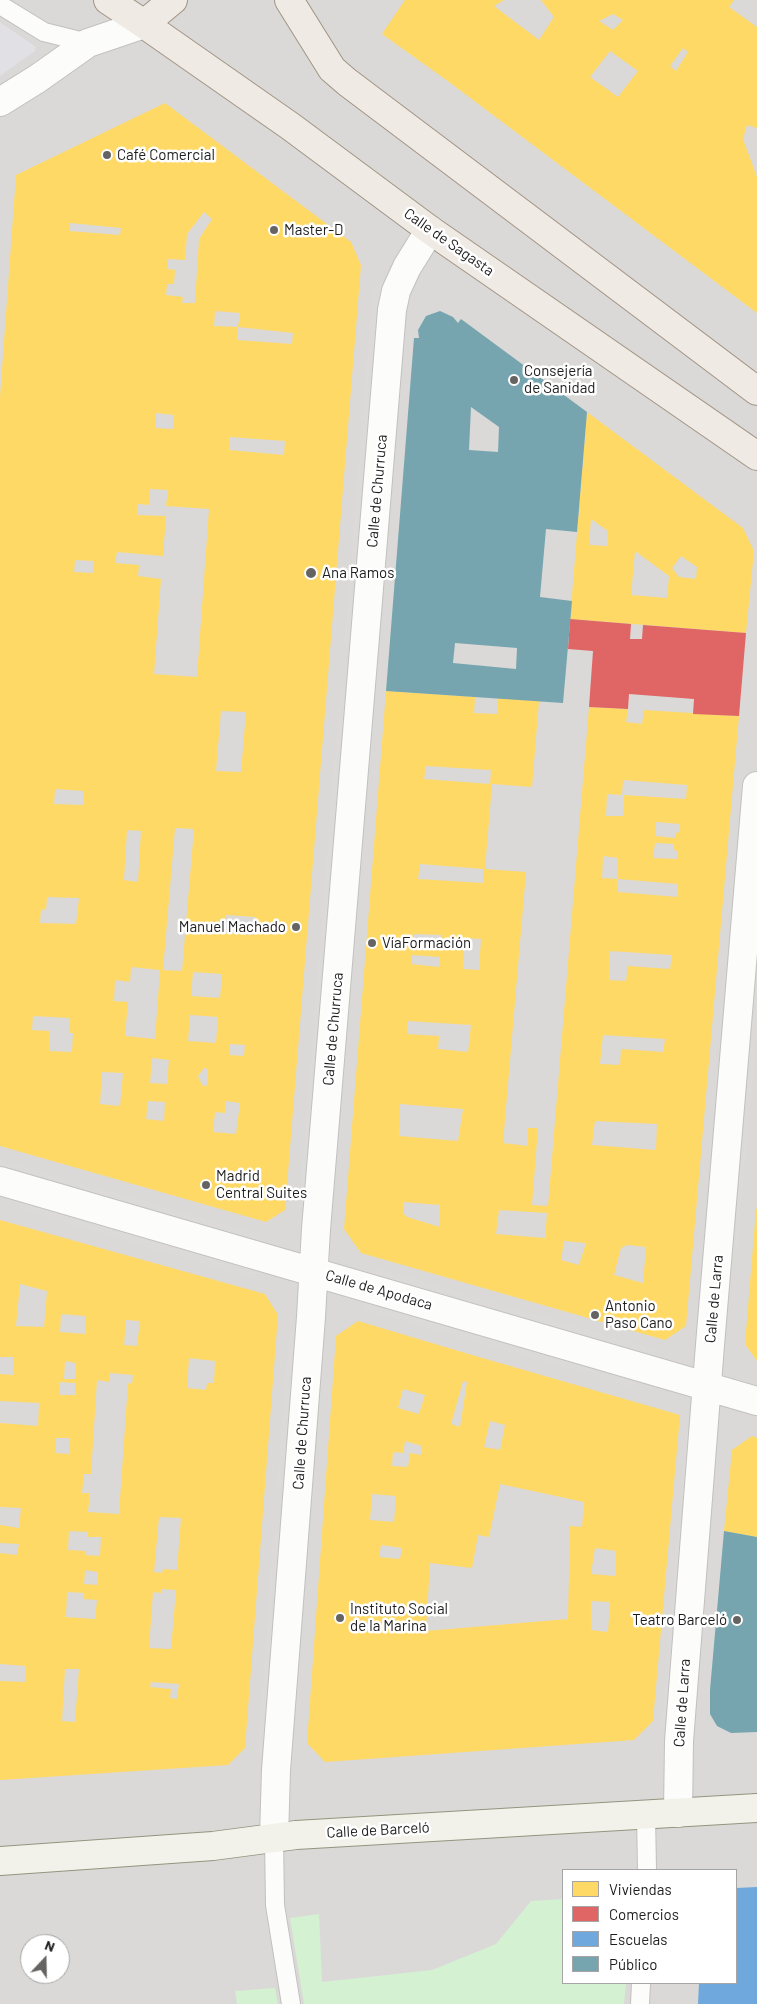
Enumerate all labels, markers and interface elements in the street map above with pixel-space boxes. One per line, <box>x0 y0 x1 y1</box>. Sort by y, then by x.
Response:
place label: Café Comercial <box>117 146 215 164</box>
marker: Café Comercial <box>101 149 113 161</box>
street label: Calle de Sagasta <box>400 204 498 280</box>
place label: Master-D <box>284 221 343 239</box>
marker: Master-D <box>268 224 280 236</box>
place label: Consejería de Sanidad <box>524 362 596 397</box>
marker: Consejería de Sanidad <box>508 374 520 386</box>
street label: Calle de Churruca <box>363 434 391 548</box>
place label: Ana Ramos <box>322 564 394 582</box>
marker: Ana Ramos <box>304 566 318 580</box>
place label: Manuel Machado <box>179 918 286 936</box>
marker: Manuel Machado <box>290 921 302 933</box>
place label: VíaFormación <box>382 934 471 952</box>
marker: VíaFormación <box>366 937 378 949</box>
street label: Calle de Churruca <box>319 972 347 1086</box>
place label: Madrid Central Suites <box>216 1167 307 1202</box>
marker: Madrid Central Suites <box>200 1179 212 1191</box>
street label: Calle de Larra <box>701 1254 727 1344</box>
street label: Calle de Apodaca <box>323 1266 435 1314</box>
place label: Antonio Paso Cano <box>605 1297 673 1332</box>
marker: Antonio Paso Cano <box>589 1309 601 1321</box>
street label: Calle de Churruca <box>289 1376 315 1490</box>
place label: Instituto Social de la Marina <box>350 1600 448 1635</box>
place label: Teatro Barceló <box>632 1611 727 1629</box>
marker: Instituto Social de la Marina <box>334 1612 346 1624</box>
marker: Teatro Barceló <box>731 1614 743 1626</box>
street label: Calle de Larra <box>670 1658 694 1748</box>
street label: Calle de Barceló <box>326 1818 430 1842</box>
legend <box>562 1869 737 1984</box>
text: Viviendas <box>609 1880 672 1898</box>
text: Comercios <box>609 1905 679 1923</box>
text: Escuelas <box>609 1930 667 1948</box>
north arrow <box>20 1934 70 1984</box>
text: N <box>43 1936 58 1955</box>
text: Público <box>609 1955 657 1973</box>

